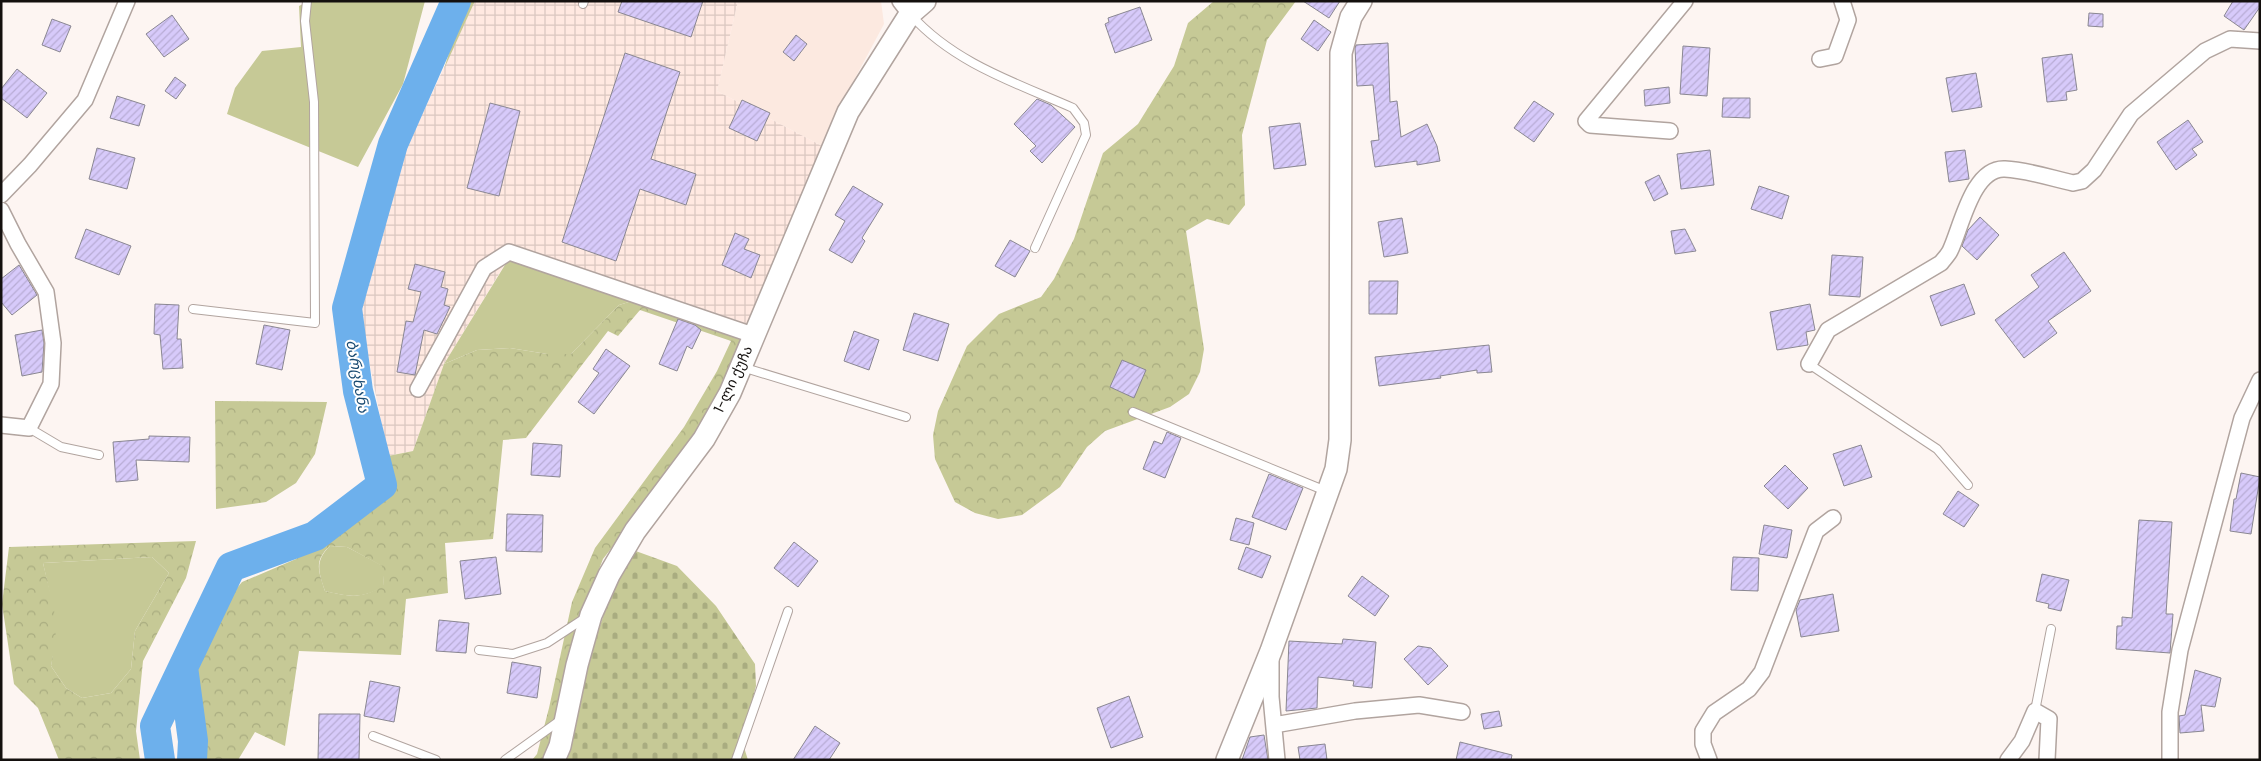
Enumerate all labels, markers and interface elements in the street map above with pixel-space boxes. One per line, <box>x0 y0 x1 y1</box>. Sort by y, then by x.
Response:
water label: ბარცხანა <box>341 338 375 415</box>
street label: 1-ლი ქუჩა <box>709 342 757 416</box>

